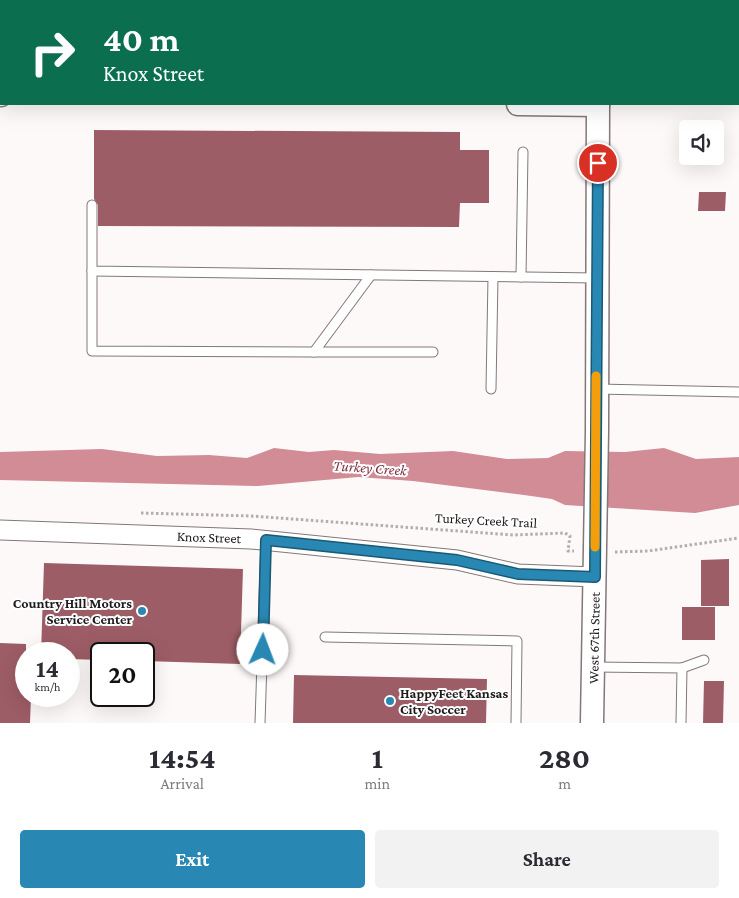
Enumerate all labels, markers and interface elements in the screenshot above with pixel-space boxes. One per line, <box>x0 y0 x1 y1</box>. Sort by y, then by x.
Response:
icon: right <box>20 20 85 85</box>
text: 40 m <box>103 20 180 59</box>
text: Knox Street <box>103 61 204 86</box>
map controls <box>679 120 724 165</box>
button: sound <box>679 120 724 165</box>
pin <box>577 142 619 184</box>
icon: arrive <box>584 149 612 177</box>
water label: Turkey Creek <box>333 457 409 480</box>
street label: Turkey Creek Trail <box>434 509 538 531</box>
street label: Knox Street <box>177 528 242 546</box>
street label: West 67th Street <box>585 592 603 684</box>
place label: Country Hill Motors Service Center <box>13 595 132 627</box>
marker: Country Hill Motors Service Center <box>136 605 148 617</box>
position arrow <box>236 623 288 675</box>
speed limit sign: 20 <box>90 642 155 707</box>
text: 14 <box>36 655 59 682</box>
text: km/h <box>35 680 60 694</box>
place label: HappyFeet Kansas City Soccer <box>400 685 508 717</box>
marker: HappyFeet Kansas City Soccer <box>384 695 396 707</box>
text: 14:54 <box>149 741 216 774</box>
text: 1 <box>372 741 383 774</box>
text: 280 <box>539 741 590 774</box>
text: Arrival <box>160 775 204 792</box>
text: min <box>365 775 390 792</box>
text: m <box>558 775 571 792</box>
button: Exit <box>20 830 365 888</box>
button: Share <box>375 830 719 888</box>

